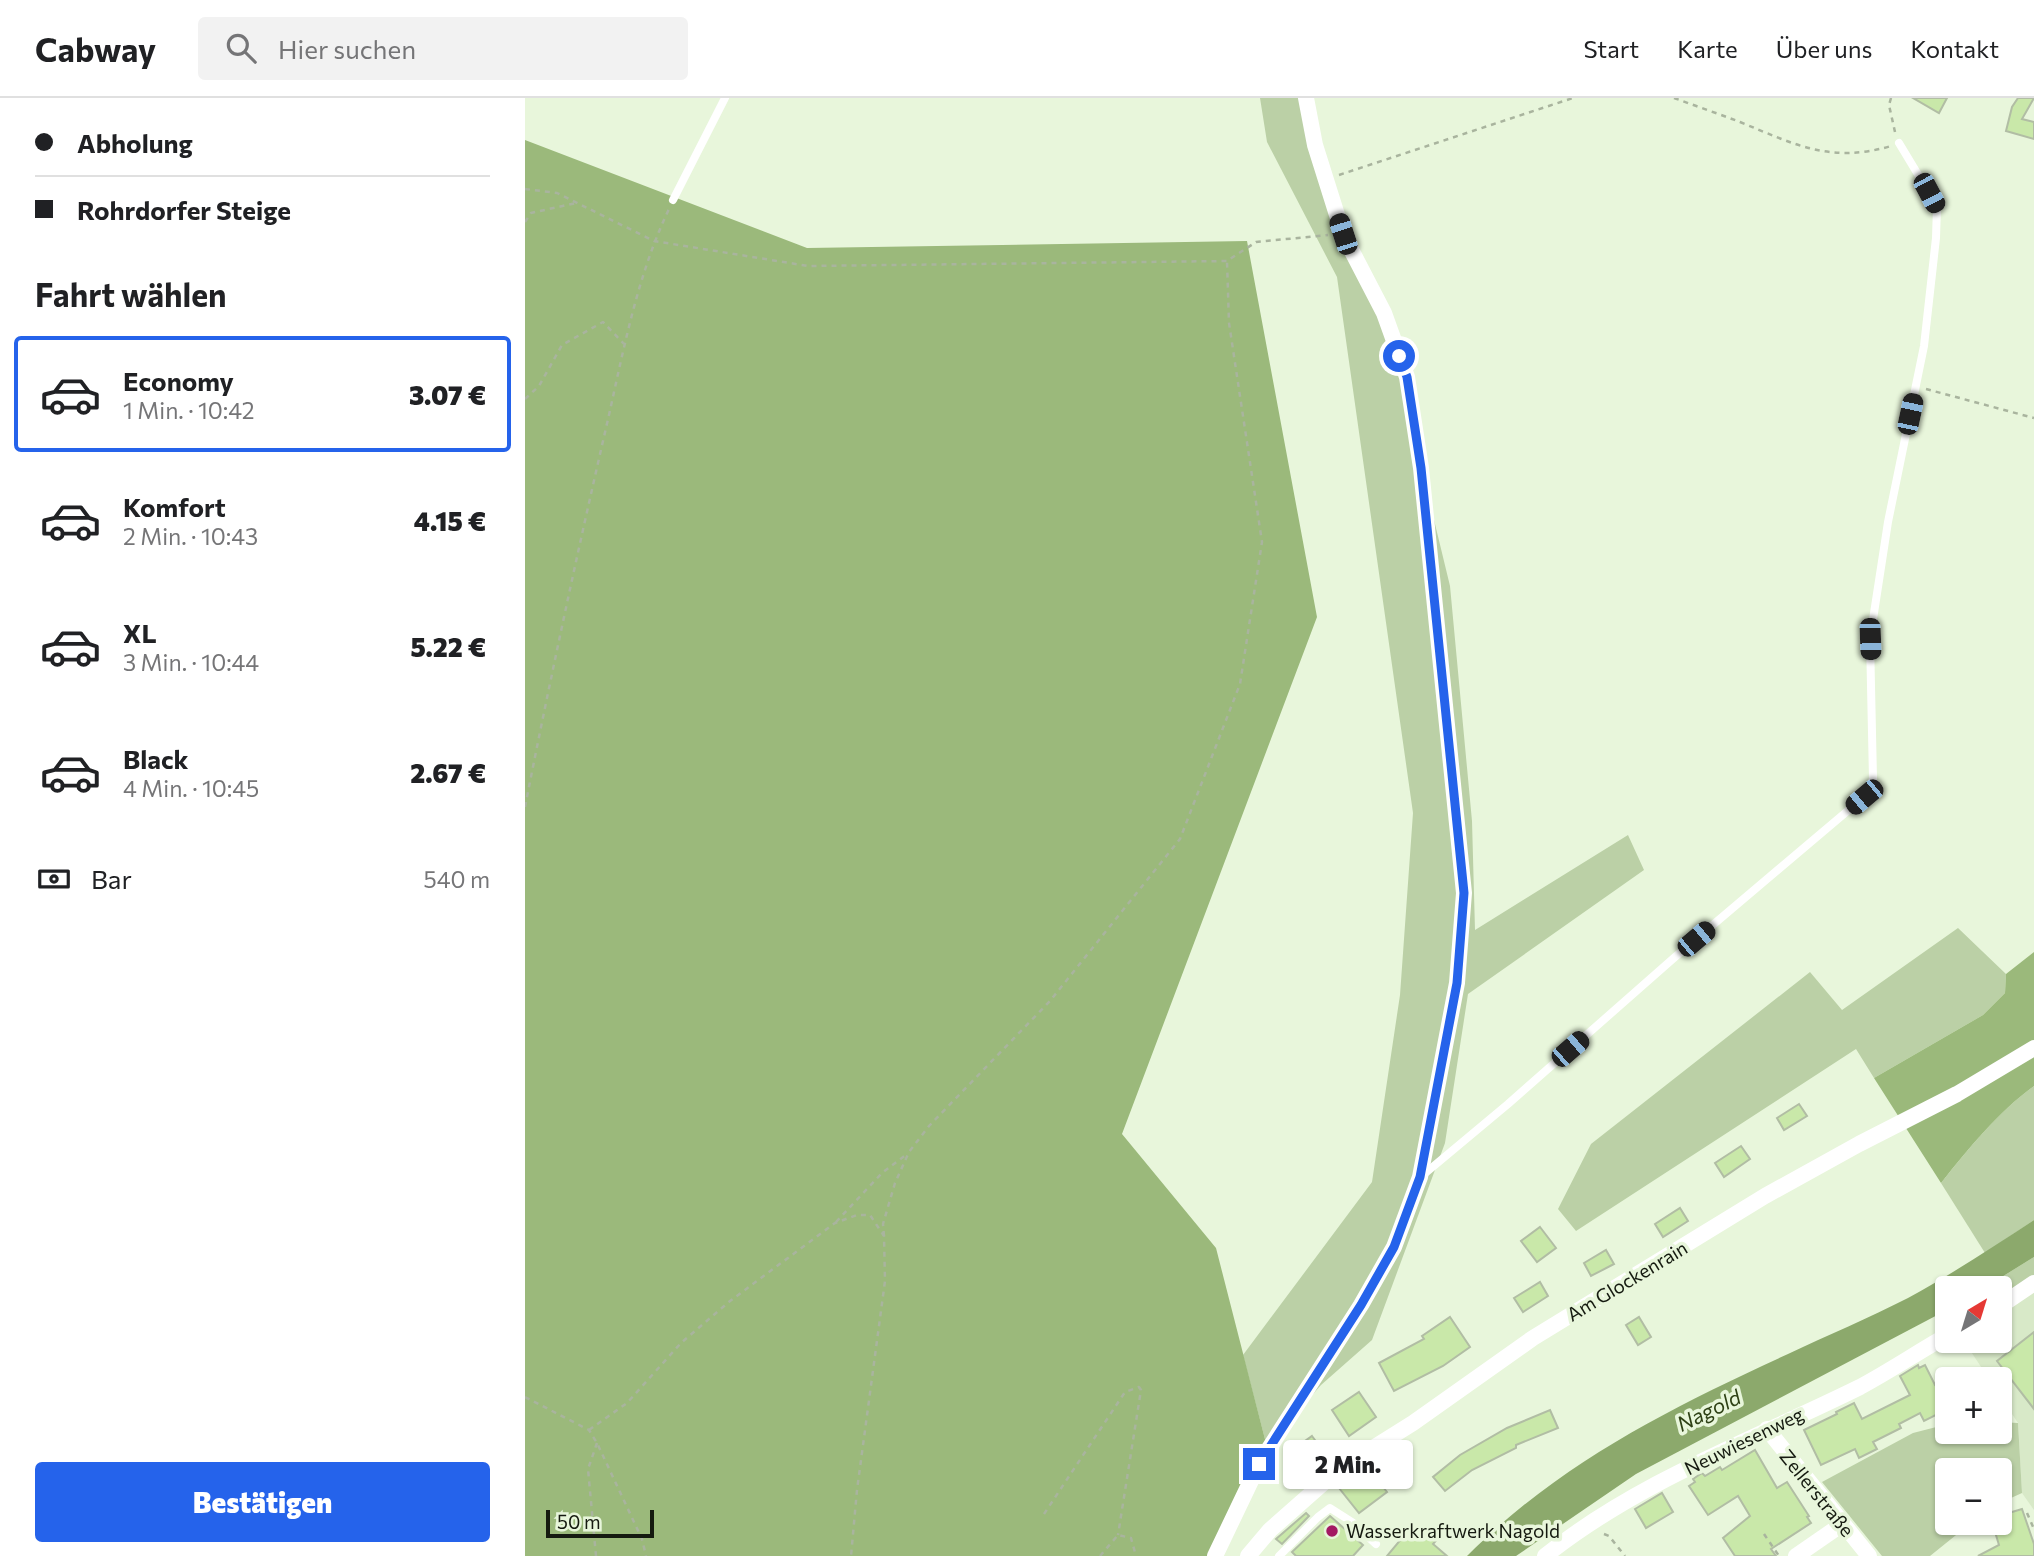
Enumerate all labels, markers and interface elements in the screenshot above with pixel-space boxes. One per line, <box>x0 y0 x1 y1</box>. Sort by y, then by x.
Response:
search box <box>198 17 688 80</box>
text: Cabway <box>35 28 156 69</box>
icon: search <box>222 29 260 67</box>
text: Hier suchen <box>278 33 416 64</box>
text: Start <box>1584 34 1639 63</box>
text: Karte <box>1677 34 1738 63</box>
text: Über uns <box>1776 34 1872 63</box>
text: Kontakt <box>1910 34 1999 63</box>
text: Abholung <box>77 127 193 158</box>
car <box>1910 170 1949 216</box>
text: Rohrdorfer Steige <box>77 194 291 225</box>
car <box>1327 211 1360 257</box>
text: Fahrt wählen <box>35 274 227 314</box>
route start <box>1383 340 1415 372</box>
icon: car <box>39 363 102 426</box>
text: Economy <box>123 365 234 396</box>
text: 3.07 € <box>409 379 486 410</box>
car <box>1896 391 1925 437</box>
text: 1 Min. · 10:42 <box>123 396 255 424</box>
icon: car <box>39 489 102 552</box>
text: Komfort <box>123 491 226 522</box>
text: 4.15 € <box>414 505 486 536</box>
text: 2 Min. · 10:43 <box>123 522 258 550</box>
icon: car <box>39 615 102 678</box>
text: XL <box>123 617 157 648</box>
car <box>1859 618 1882 660</box>
text: 5.22 € <box>410 631 486 662</box>
text: 3 Min. · 10:44 <box>123 648 259 676</box>
icon: car <box>39 741 102 804</box>
text: Black <box>123 743 189 774</box>
text: 2.67 € <box>410 757 486 788</box>
text: 4 Min. · 10:45 <box>123 774 259 802</box>
car <box>1842 775 1887 819</box>
icon: cash <box>35 860 73 898</box>
text: Bar <box>91 863 132 894</box>
text: 540 m <box>424 865 490 893</box>
car <box>1674 917 1719 961</box>
car <box>1548 1027 1593 1071</box>
street label: Am Glockenrain <box>1562 1236 1691 1326</box>
north arrow <box>1935 1276 2013 1353</box>
map controls <box>1935 1276 2012 1535</box>
button: + <box>1935 1367 2012 1444</box>
water label: Nagold <box>1672 1383 1745 1436</box>
street label: Neuwiesenweg <box>1680 1402 1807 1479</box>
callout: 2 Min. <box>1283 1440 1413 1488</box>
street label: Zellerstraße <box>1775 1445 1859 1541</box>
route end <box>1243 1448 1275 1480</box>
text: 2 Min. <box>1315 1450 1381 1478</box>
button: − <box>1935 1458 2012 1535</box>
button: Bestätigen <box>35 1462 490 1542</box>
scale bar <box>546 1507 655 1539</box>
text: 50 m <box>557 1510 601 1533</box>
place label: Wasserkraftwerk Nagold <box>1346 1519 1560 1542</box>
marker: Wasserkraftwerk Nagold <box>1324 1523 1340 1539</box>

